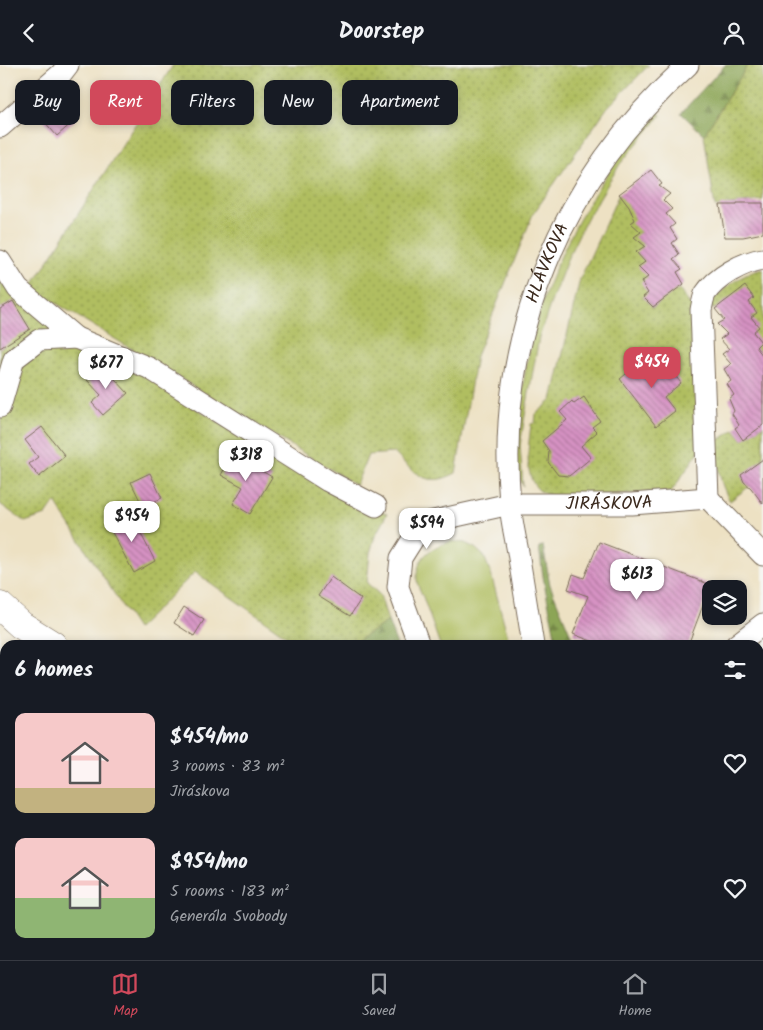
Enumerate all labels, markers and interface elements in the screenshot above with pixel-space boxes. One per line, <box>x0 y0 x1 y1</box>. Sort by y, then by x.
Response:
text: Doorstep <box>339 15 424 50</box>
icon: back <box>15 19 43 47</box>
icon: person <box>720 19 748 47</box>
chip: Buy <box>15 80 80 125</box>
chip: Rent <box>90 80 161 125</box>
chip: Filters <box>171 80 254 125</box>
chip: New <box>264 80 332 125</box>
chip: Apartment <box>342 80 458 125</box>
street label: HLÁVKOVA <box>518 218 577 307</box>
pin: $677 <box>76 347 136 390</box>
pin: $454 <box>622 347 682 389</box>
text: $454 <box>634 350 670 375</box>
text: $677 <box>89 351 123 376</box>
pin: $318 <box>216 439 276 482</box>
text: $318 <box>230 443 262 468</box>
street label: JIRÁSKOVA <box>565 488 654 519</box>
pin: $954 <box>102 501 162 543</box>
text: $954 <box>115 504 149 529</box>
pin: $594 <box>397 507 457 550</box>
text: $594 <box>410 511 444 536</box>
pin: $613 <box>607 559 667 601</box>
text: $613 <box>621 562 653 587</box>
map controls <box>702 580 747 625</box>
button: layers <box>702 580 747 625</box>
text: 6 homes <box>15 654 93 687</box>
icon: filters <box>721 656 749 684</box>
text: $454/mo <box>170 721 249 754</box>
icon: home <box>55 733 115 793</box>
icon: heart <box>721 749 749 777</box>
text: 3 rooms · 83 m² <box>170 754 284 779</box>
text: Jiráskova <box>170 779 230 804</box>
text: $954/mo <box>170 846 248 879</box>
icon: home <box>55 858 115 918</box>
icon: heart <box>721 874 749 902</box>
text: 5 rooms · 183 m² <box>170 879 289 904</box>
text: Generála Svobody <box>170 904 287 929</box>
tab: Map <box>111 970 139 1022</box>
tab: Saved <box>362 970 396 1022</box>
tab: Home <box>618 970 652 1022</box>

